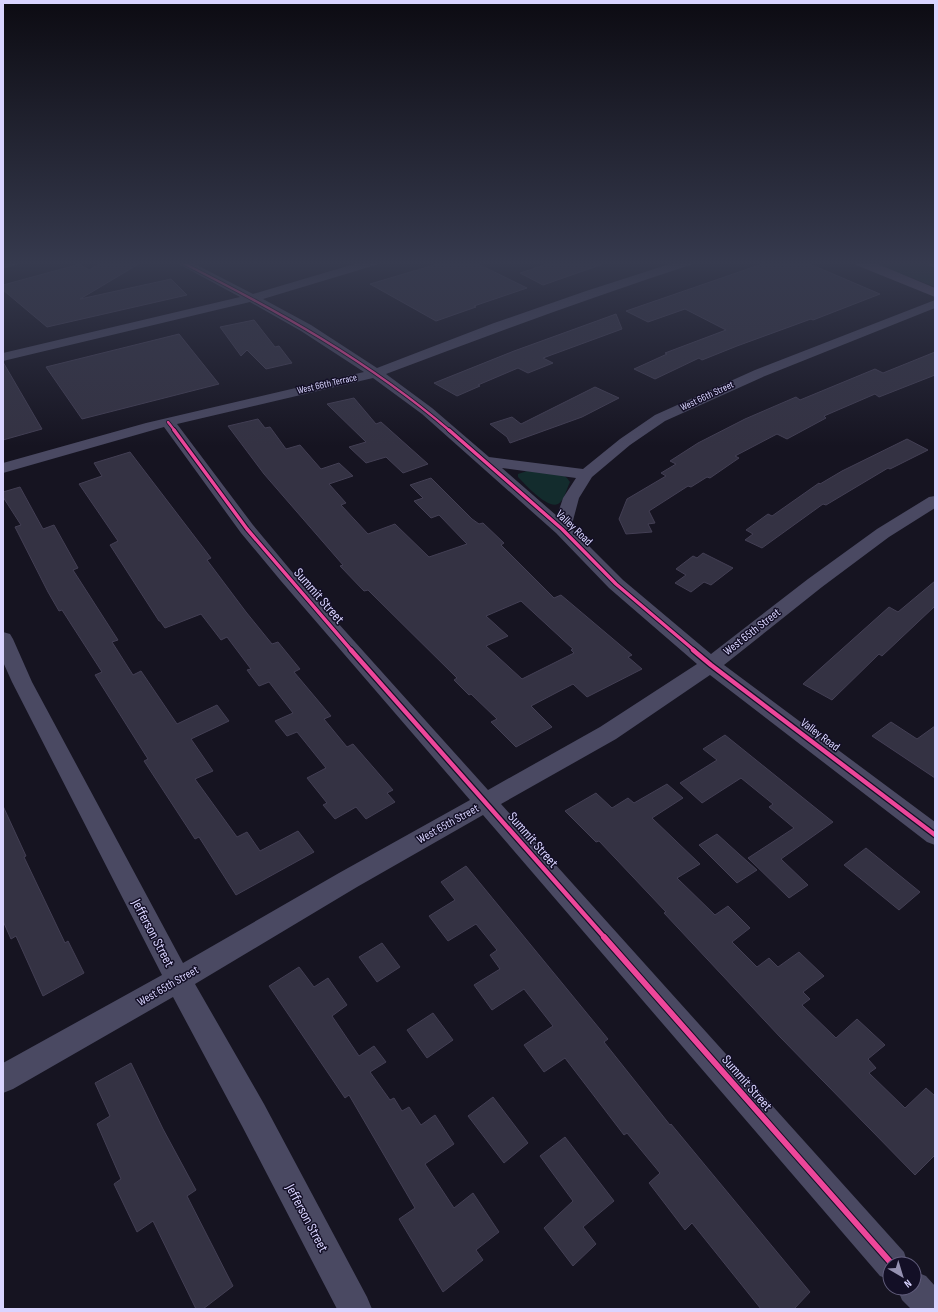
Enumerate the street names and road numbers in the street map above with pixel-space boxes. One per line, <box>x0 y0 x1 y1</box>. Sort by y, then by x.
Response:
street label: West 66th Terrace <box>296 371 358 397</box>
street label: West 66th Street <box>678 378 736 414</box>
street label: Valley Road <box>552 507 596 549</box>
street label: Summit Street <box>290 565 348 627</box>
street label: West 65th Street <box>720 605 784 659</box>
street label: Valley Road <box>797 715 843 755</box>
street label: West 65th Street <box>414 801 482 847</box>
street label: Summit Street <box>504 809 562 871</box>
street label: Jefferson Street <box>128 895 178 970</box>
street label: West 65th Street <box>135 962 202 1010</box>
street label: Summit Street <box>718 1052 776 1114</box>
street label: Jefferson Street <box>282 1180 332 1255</box>

